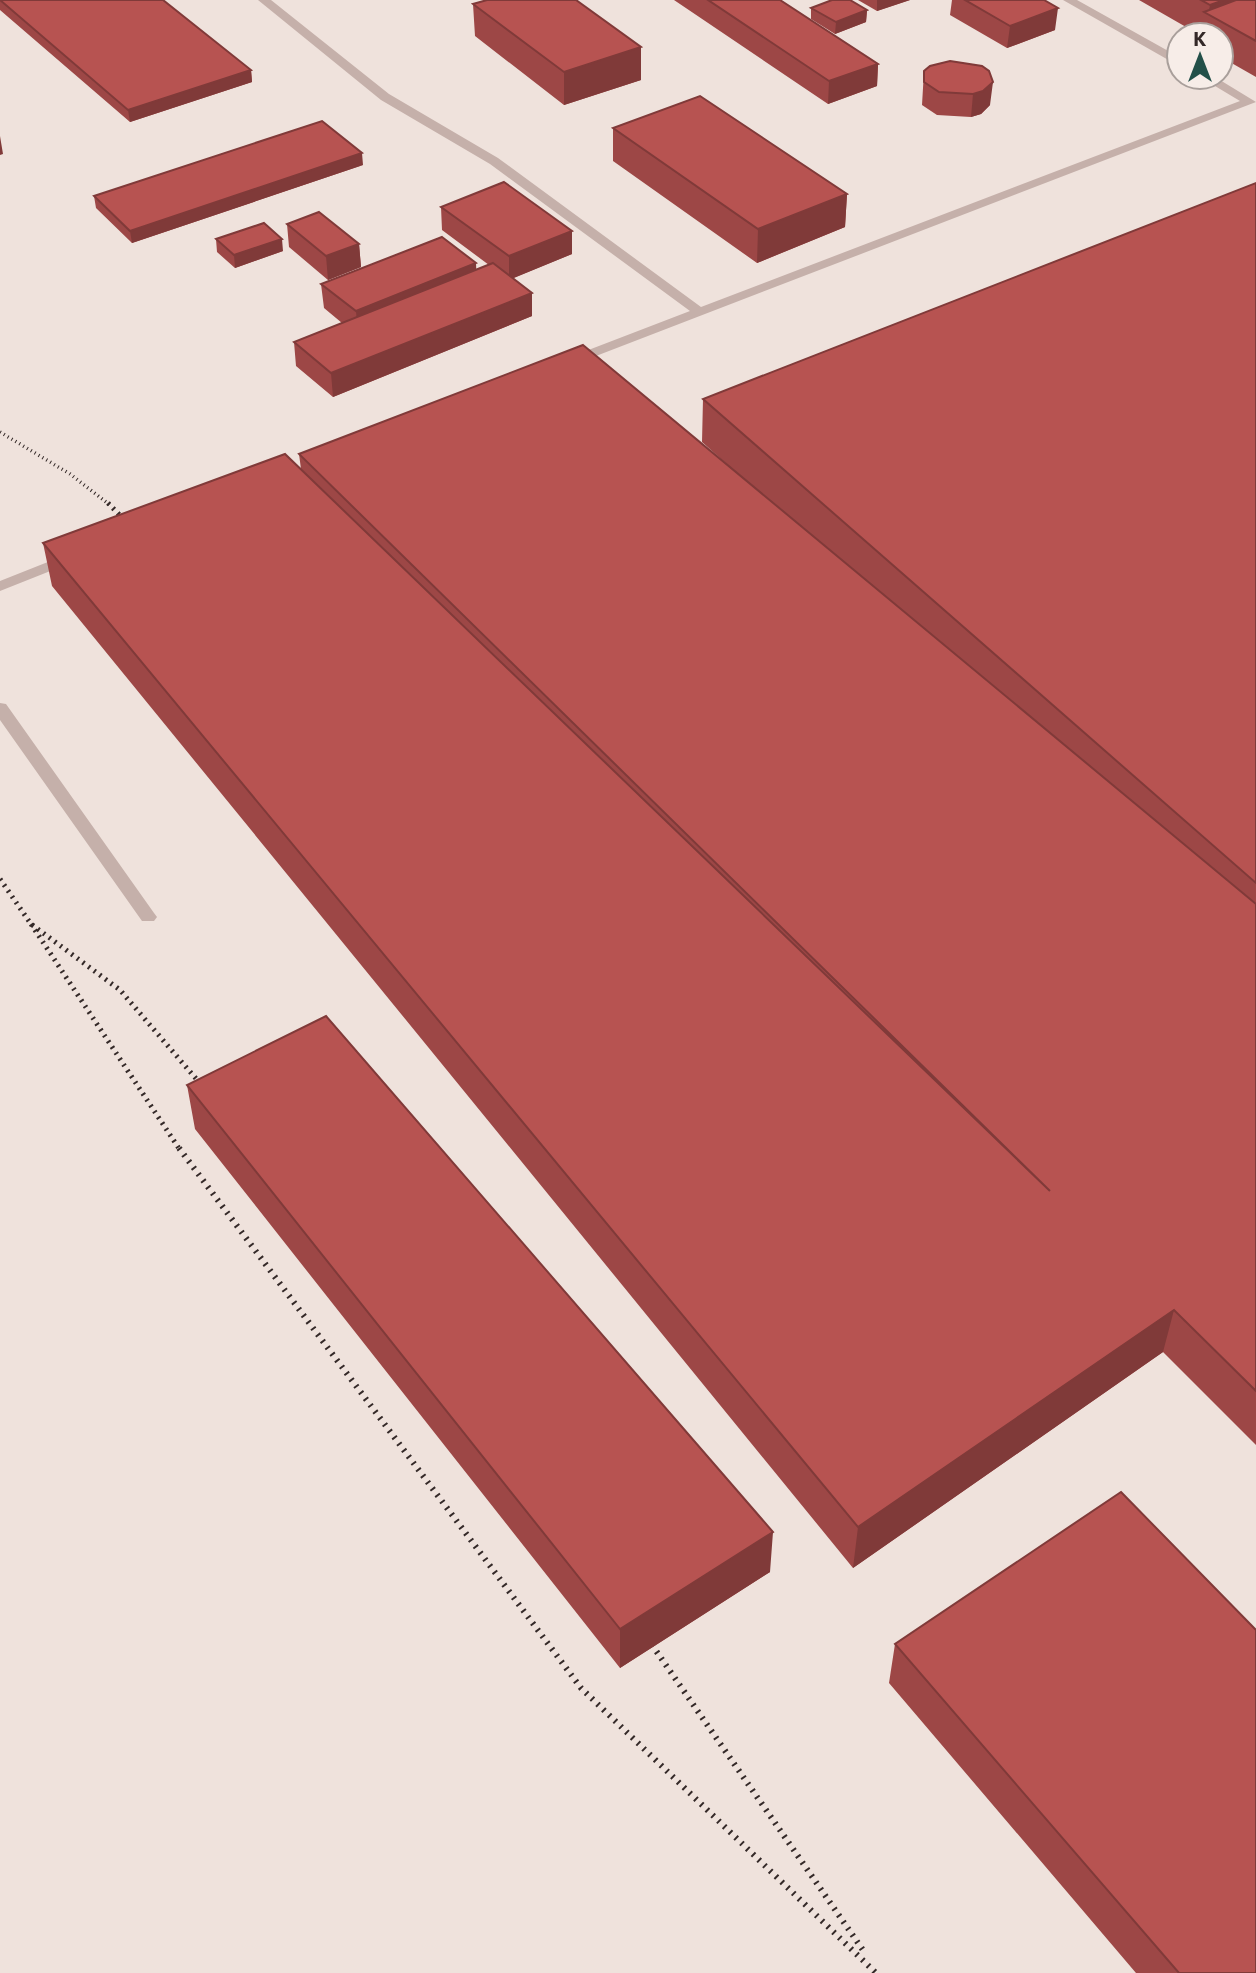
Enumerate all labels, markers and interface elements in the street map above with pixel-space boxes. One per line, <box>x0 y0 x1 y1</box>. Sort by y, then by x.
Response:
north arrow <box>1165 21 1235 91</box>
text: K <box>1193 27 1207 50</box>

